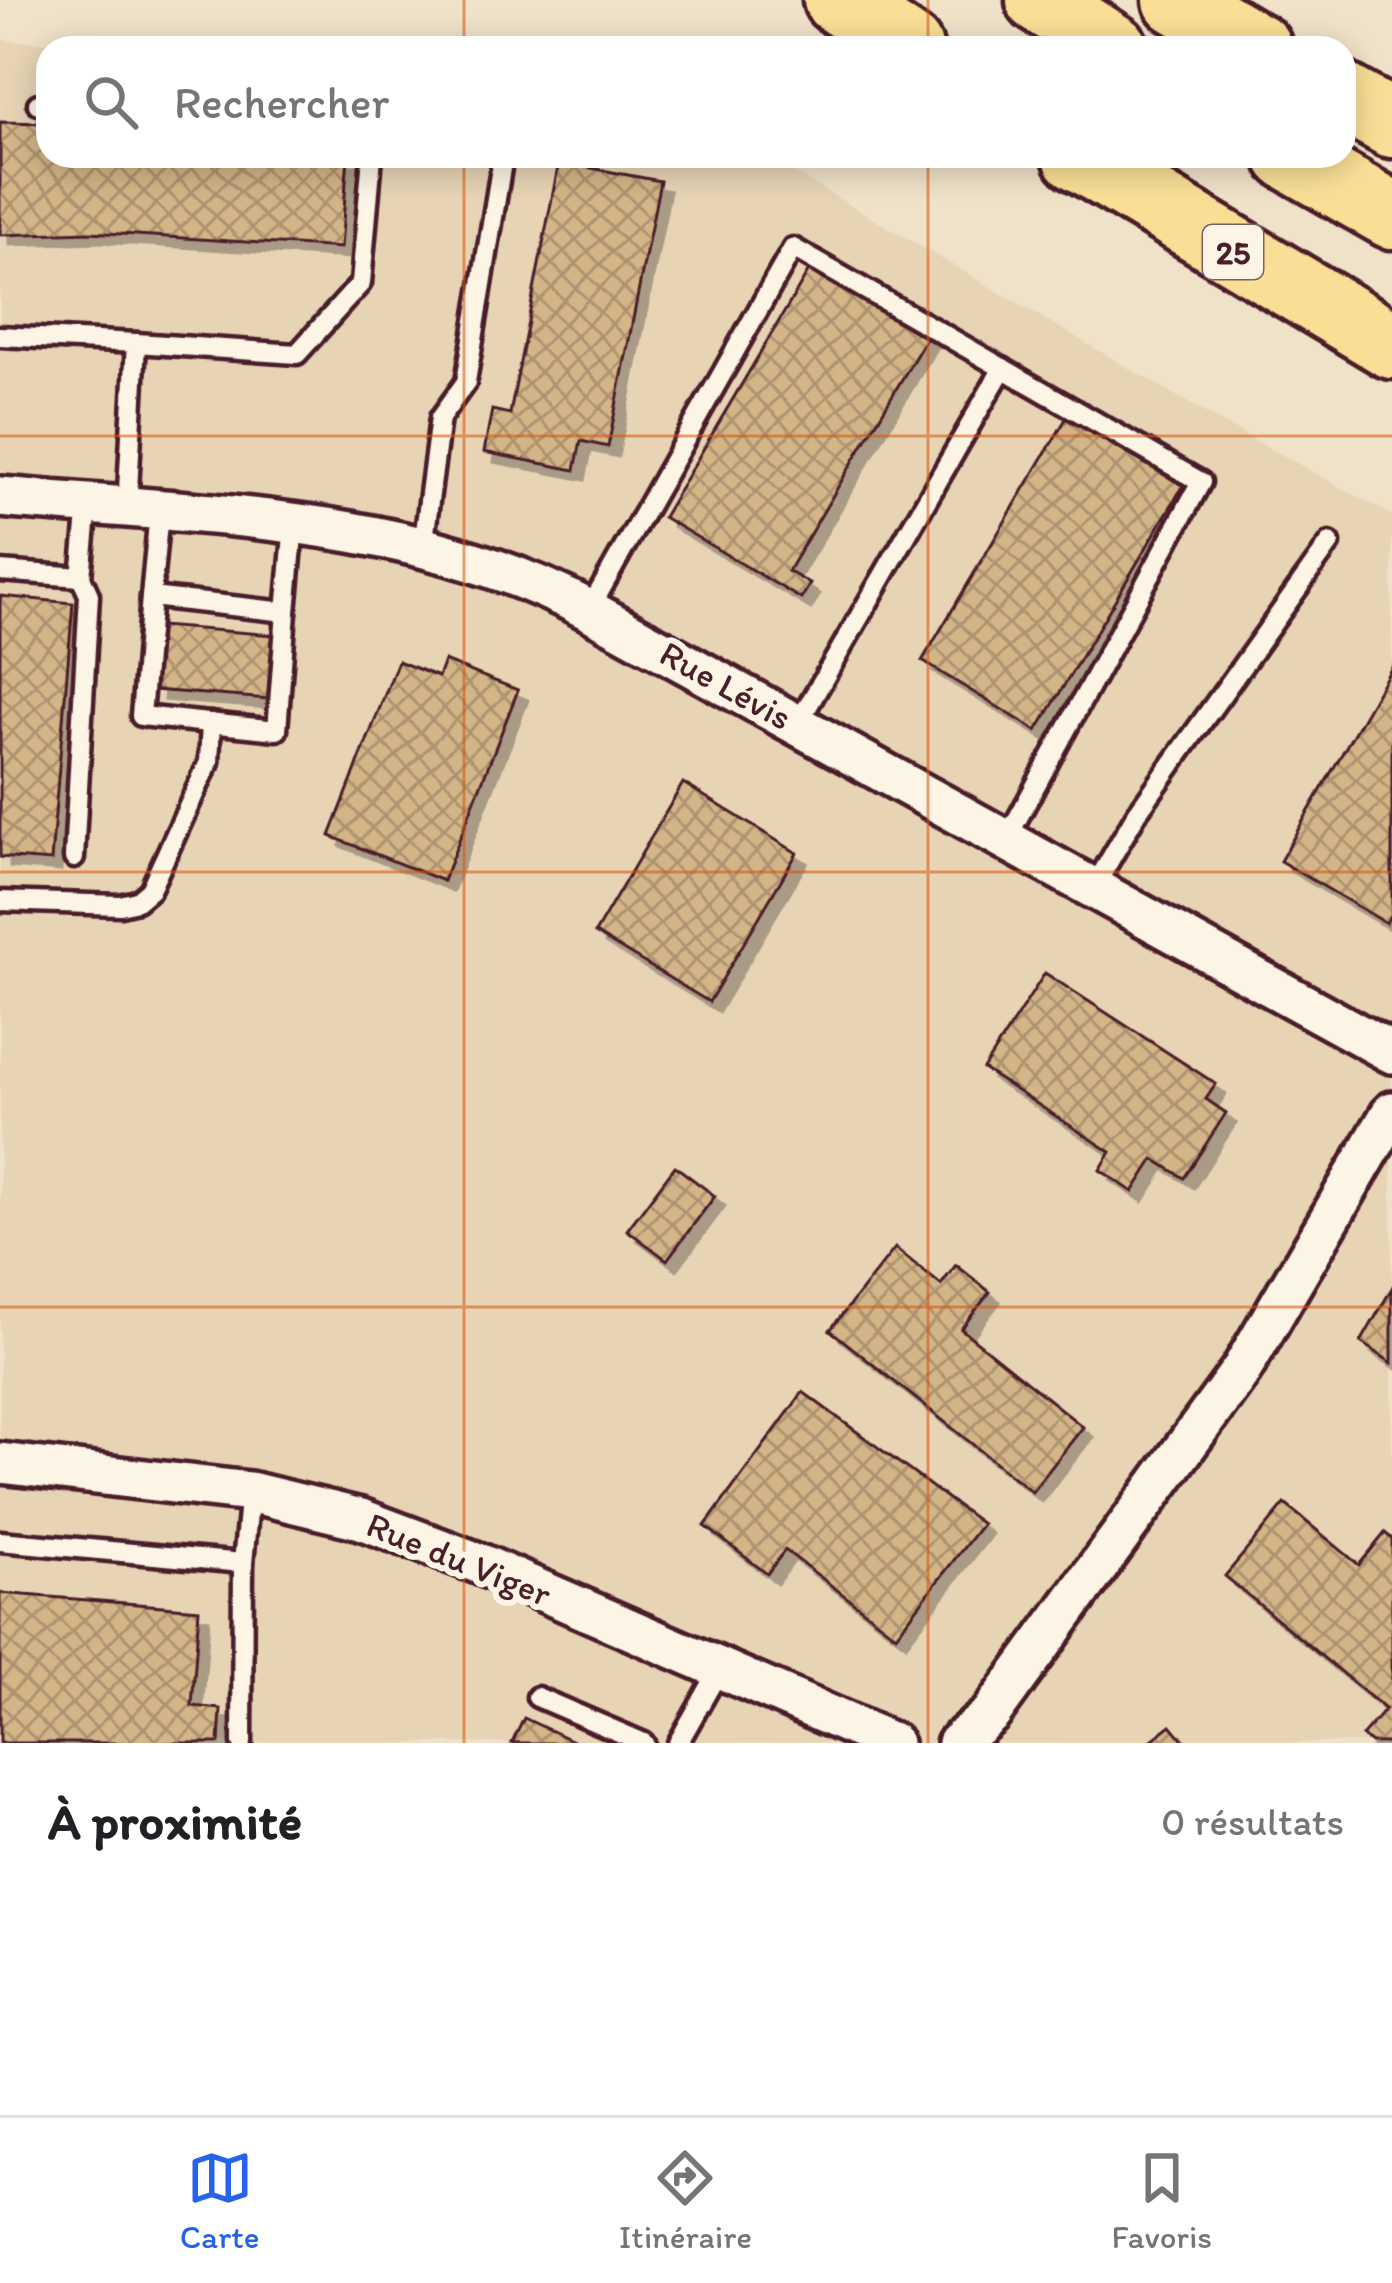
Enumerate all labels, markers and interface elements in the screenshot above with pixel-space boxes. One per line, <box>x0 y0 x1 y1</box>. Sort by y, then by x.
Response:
search box <box>36 36 1356 168</box>
icon: search <box>78 69 144 135</box>
text: Rechercher <box>174 75 389 129</box>
road number: 25 <box>1203 225 1263 279</box>
street label: Rue Lévis <box>653 631 799 739</box>
street label: Rue du Viger <box>361 1503 558 1616</box>
text: À proximité <box>48 1791 302 1852</box>
text: 0 résultats <box>1161 1798 1344 1845</box>
tab: Carte <box>180 2145 259 2256</box>
tab: Itinéraire <box>619 2145 752 2256</box>
tab: Favoris <box>1112 2145 1212 2256</box>

